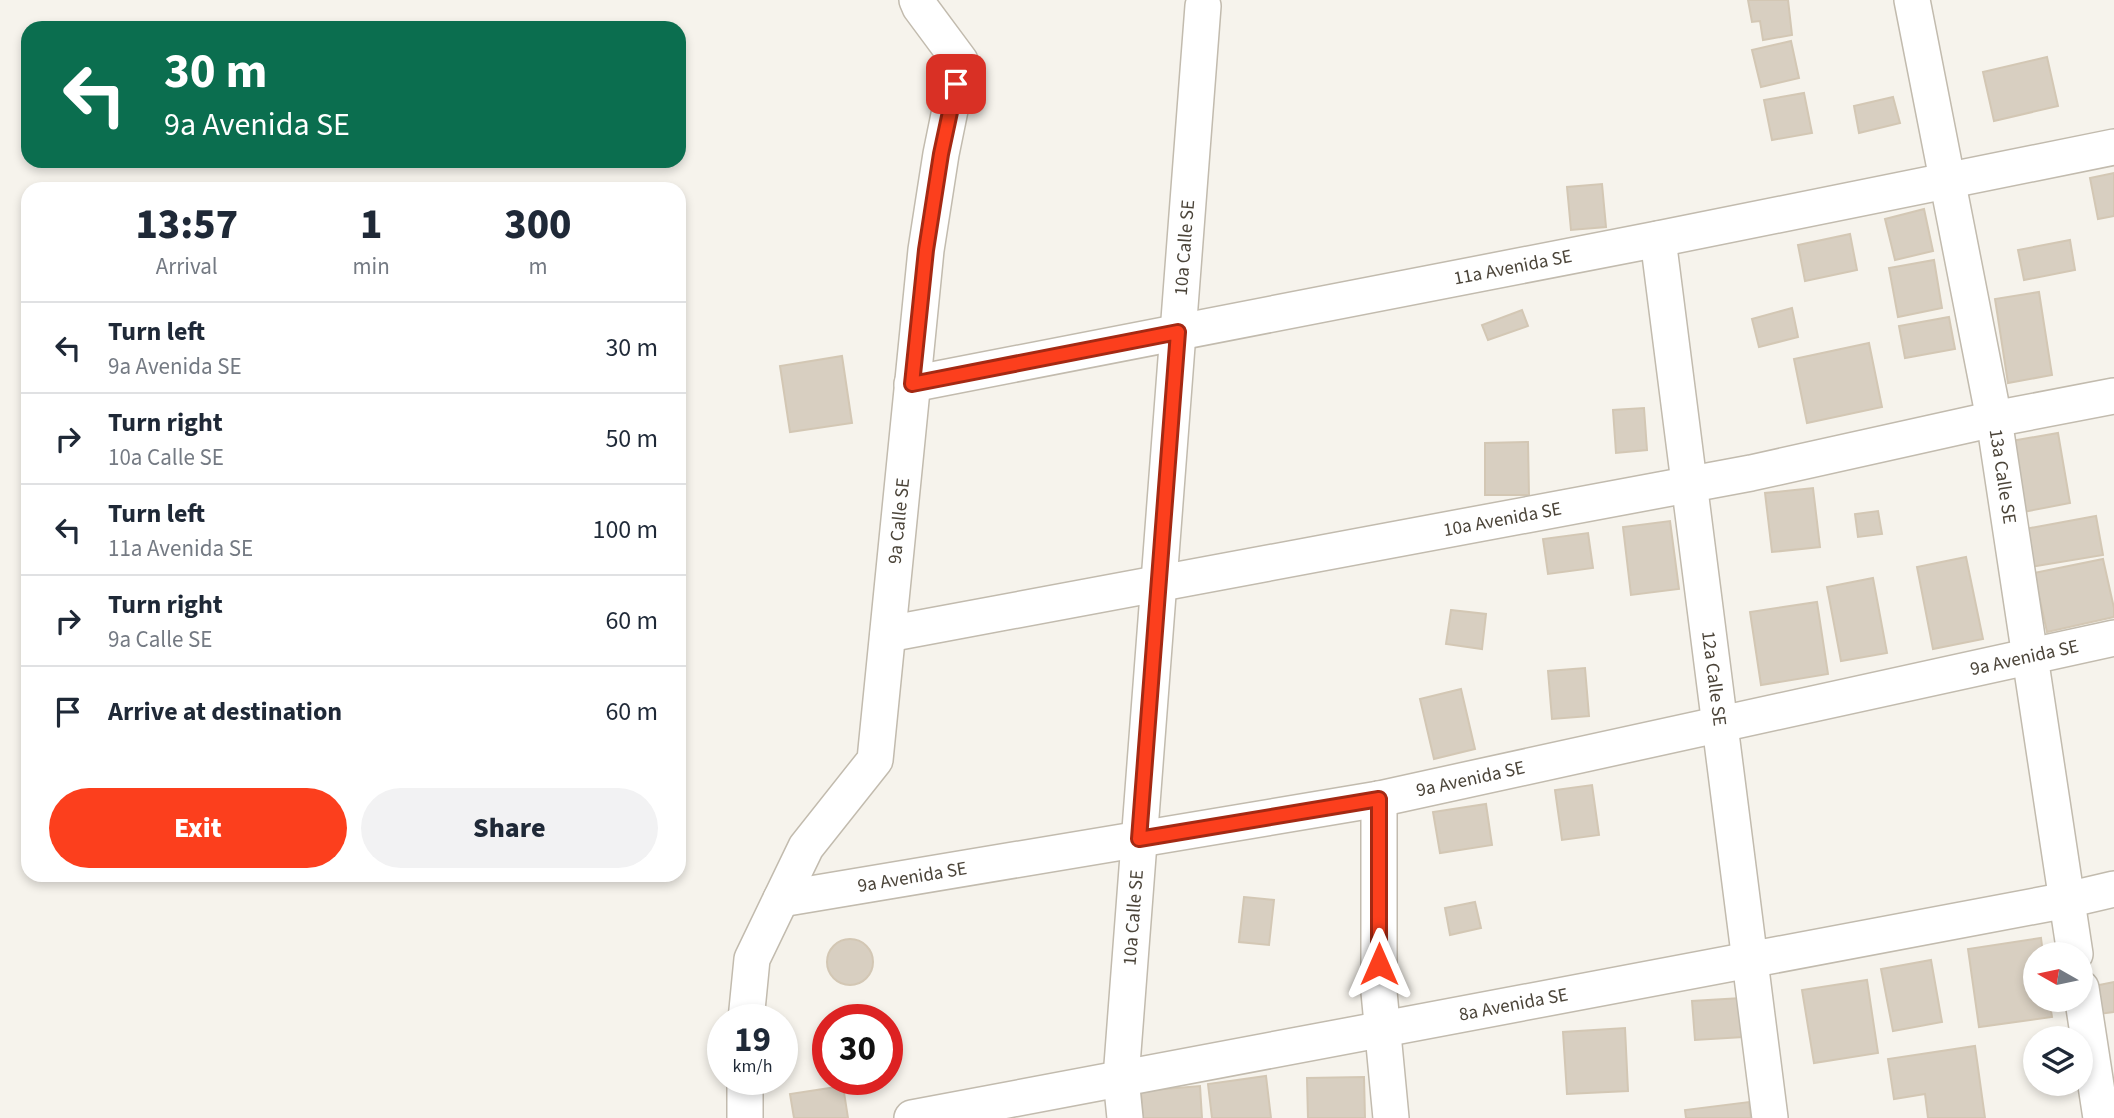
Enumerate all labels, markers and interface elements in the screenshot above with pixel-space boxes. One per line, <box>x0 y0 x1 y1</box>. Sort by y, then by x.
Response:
text: 30 m <box>164 37 268 107</box>
icon: left <box>49 49 140 140</box>
pin <box>926 54 986 114</box>
icon: arrive <box>937 65 975 103</box>
text: 9a Avenida SE <box>164 102 350 148</box>
text: 13:57 <box>135 195 238 255</box>
text: 1 <box>360 195 382 255</box>
text: 300 <box>504 195 572 255</box>
street label: 10a Calle SE <box>1167 199 1202 296</box>
street label: 11a Avenida SE <box>1451 243 1574 292</box>
text: Arrival <box>156 250 218 283</box>
text: min <box>353 250 390 283</box>
text: m <box>528 250 547 283</box>
text: Turn left <box>108 313 205 350</box>
icon: left <box>49 329 87 367</box>
text: 30 m <box>605 329 658 366</box>
text: 9a Avenida SE <box>108 350 242 383</box>
text: Turn right <box>108 404 223 441</box>
icon: right <box>49 420 87 458</box>
text: 50 m <box>605 420 658 457</box>
street label: 13a Calle SE <box>1982 427 2023 526</box>
text: 10a Calle SE <box>108 441 224 474</box>
street label: 9a Calle SE <box>881 477 917 565</box>
text: Turn left <box>108 495 205 532</box>
street label: 10a Avenida SE <box>1441 495 1564 544</box>
icon: left <box>49 511 87 549</box>
text: 100 m <box>592 511 658 548</box>
text: 11a Avenida SE <box>108 532 253 565</box>
text: Turn right <box>108 586 223 623</box>
icon: right <box>49 602 87 640</box>
text: 60 m <box>605 602 658 639</box>
text: 9a Calle SE <box>108 623 213 656</box>
street label: 12a Calle SE <box>1695 629 1733 728</box>
street label: 9a Avenida SE <box>1968 633 2081 683</box>
icon: arrive <box>49 693 87 731</box>
text: Arrive at destination <box>108 693 342 730</box>
text: 60 m <box>605 693 658 730</box>
street label: 9a Avenida SE <box>1414 754 1527 804</box>
button: Exit <box>49 788 347 868</box>
button: Share <box>361 788 658 868</box>
street label: 9a Avenida SE <box>855 855 969 899</box>
street label: 10a Calle SE <box>1116 869 1150 966</box>
position arrow <box>1342 927 1416 1001</box>
north arrow <box>2023 942 2093 1012</box>
map controls <box>2023 942 2093 1096</box>
street label: 8a Avenida SE <box>1457 981 1570 1028</box>
speed limit sign: 30 <box>812 1004 903 1095</box>
text: 19 <box>734 1015 771 1065</box>
button: layers <box>2023 1026 2093 1096</box>
text: km/h <box>733 1054 772 1079</box>

